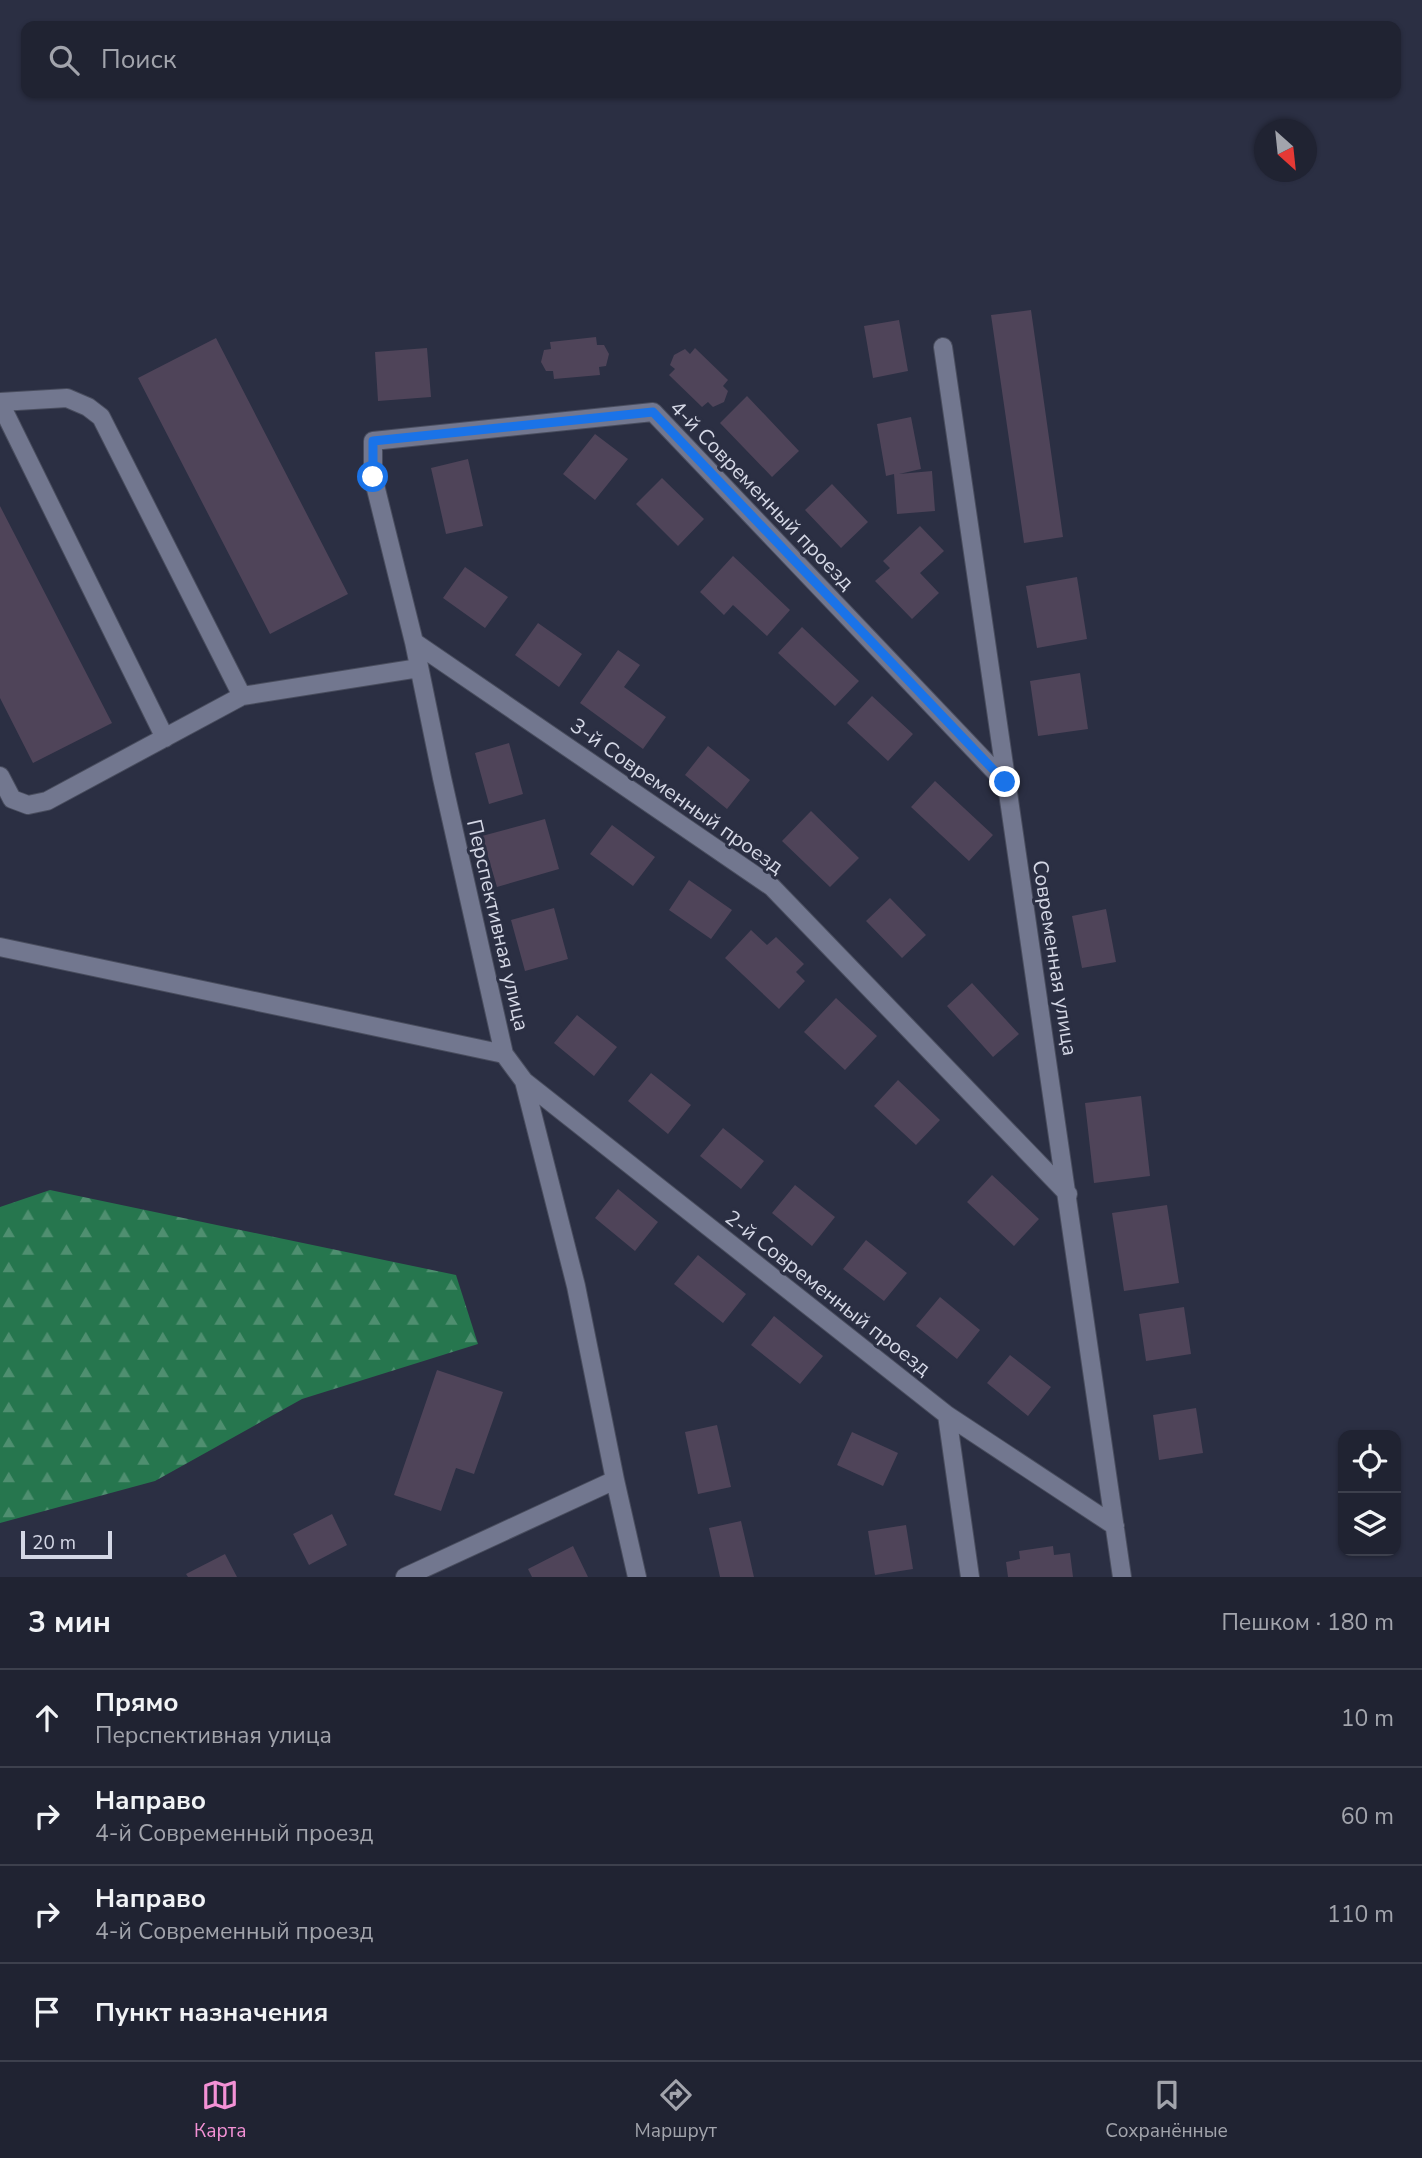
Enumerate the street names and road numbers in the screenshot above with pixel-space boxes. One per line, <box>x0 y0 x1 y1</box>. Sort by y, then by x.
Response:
street label: 4-й Современный проезд <box>664 394 860 596</box>
street label: 3-й Современный проезд <box>565 712 789 880</box>
street label: Перспективная улица <box>460 816 536 1034</box>
street label: Современная улица <box>1026 858 1084 1058</box>
street label: 2-й Современный проезд <box>719 1204 937 1382</box>

